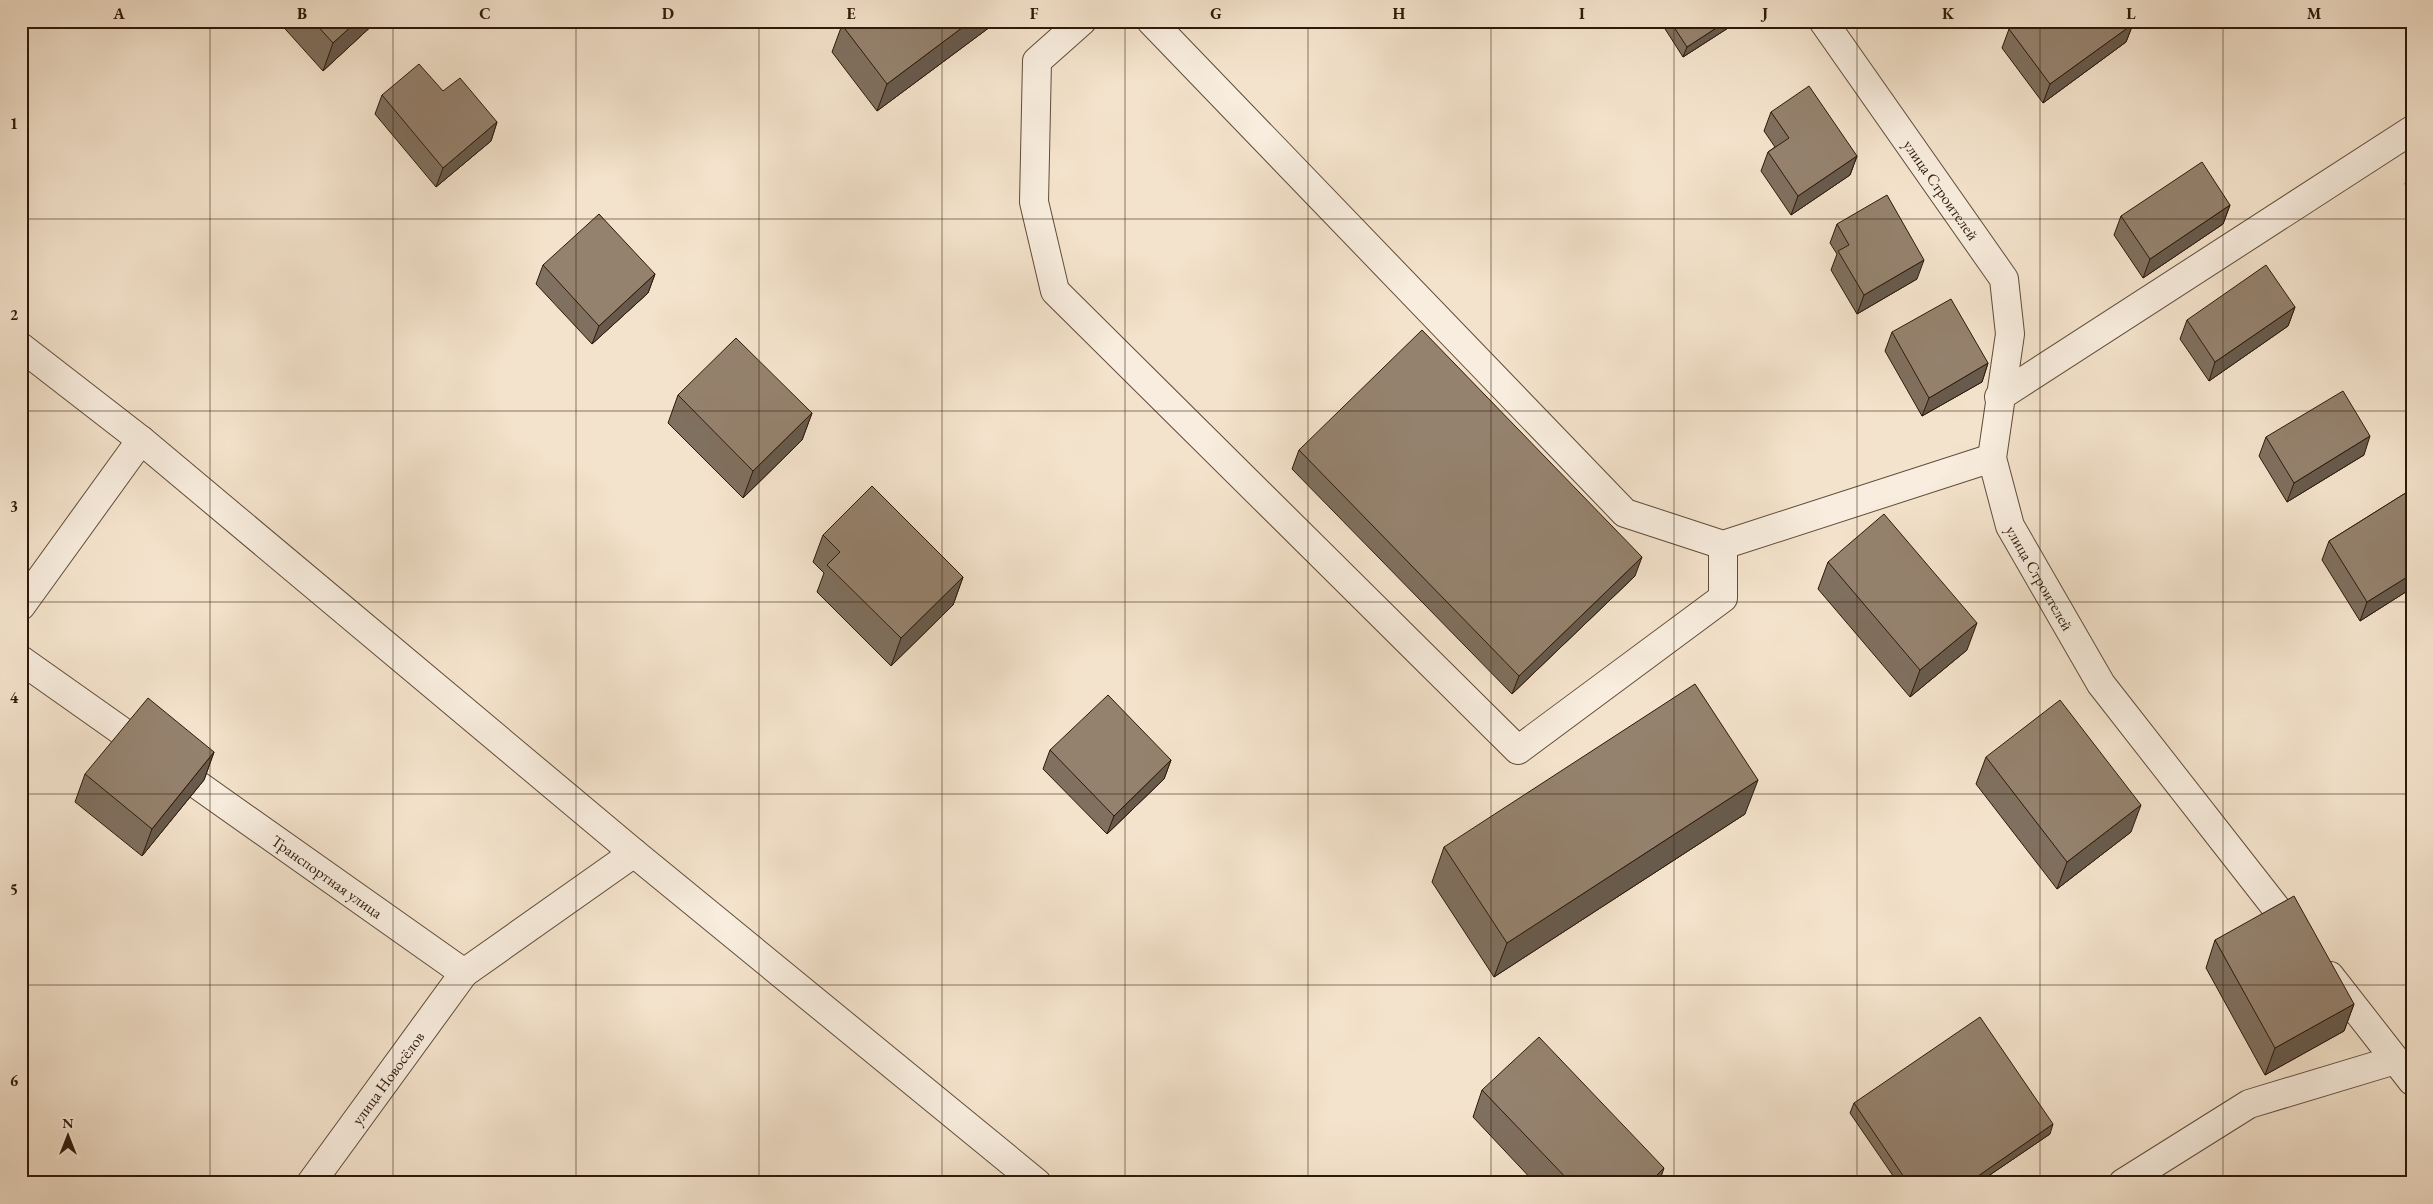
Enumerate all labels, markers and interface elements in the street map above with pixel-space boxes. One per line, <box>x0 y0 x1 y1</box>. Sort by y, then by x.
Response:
text: A <box>112 3 125 24</box>
text: B <box>297 3 307 24</box>
text: C <box>479 3 491 24</box>
text: D <box>662 3 674 24</box>
text: E <box>846 3 856 24</box>
text: F <box>1030 3 1039 24</box>
text: G <box>1210 3 1222 24</box>
text: H <box>1393 3 1406 24</box>
text: I <box>1579 3 1585 24</box>
text: J <box>1760 3 1768 24</box>
text: K <box>1942 3 1955 24</box>
text: L <box>2126 3 2136 24</box>
text: M <box>2307 3 2322 24</box>
text: 1 <box>10 113 18 134</box>
street label: улица Строителей <box>1898 135 1984 245</box>
text: 2 <box>10 304 19 325</box>
text: 3 <box>10 496 18 517</box>
street label: улица Строителей <box>2001 522 2078 635</box>
text: 4 <box>10 687 19 708</box>
street label: Транспортная улица <box>267 830 387 924</box>
text: 5 <box>10 879 18 900</box>
street label: улица Новосёлов <box>347 1027 429 1129</box>
text: 6 <box>10 1070 19 1091</box>
north arrow <box>42 1112 92 1162</box>
text: N <box>62 1114 74 1132</box>

